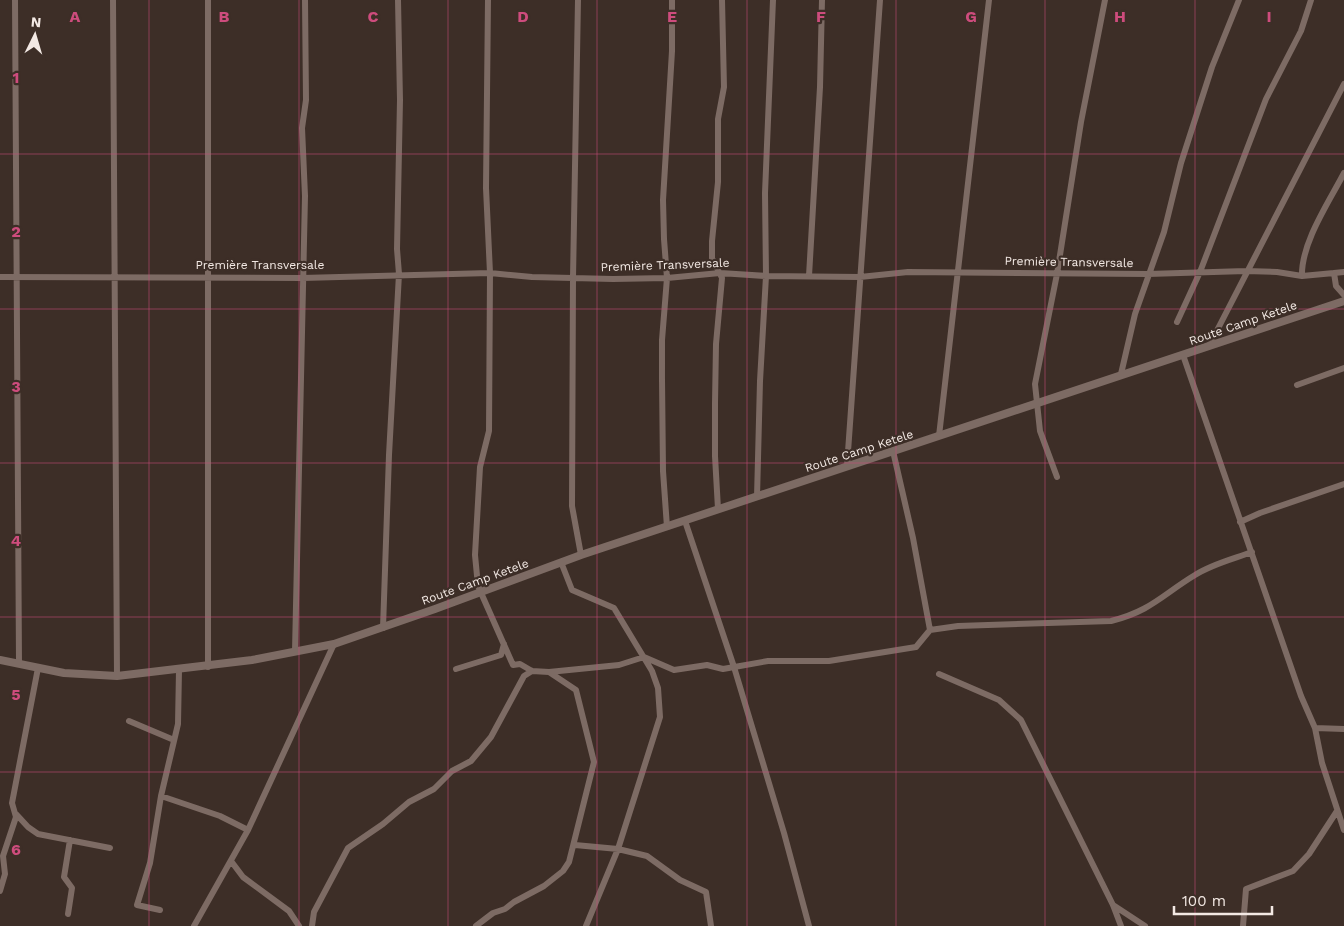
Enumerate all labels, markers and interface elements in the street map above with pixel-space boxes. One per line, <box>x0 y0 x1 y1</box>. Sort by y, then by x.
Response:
text: A <box>70 7 81 26</box>
text: B <box>219 7 230 26</box>
text: C <box>368 7 379 26</box>
text: D <box>517 7 529 26</box>
text: E <box>667 7 677 26</box>
text: F <box>816 7 826 26</box>
text: G <box>965 7 977 26</box>
text: H <box>1114 7 1126 26</box>
text: I <box>1266 7 1272 26</box>
north arrow <box>10 10 60 60</box>
text: N <box>30 14 42 30</box>
text: 1 <box>13 68 19 87</box>
text: 2 <box>11 222 21 241</box>
street label: Première Transversale <box>1004 254 1134 270</box>
street label: Première Transversale <box>600 256 730 274</box>
street label: Première Transversale <box>196 258 325 272</box>
street label: Route Camp Ketele <box>1187 298 1299 348</box>
text: 3 <box>11 377 21 396</box>
street label: Route Camp Ketele <box>803 427 915 475</box>
text: 4 <box>11 531 21 550</box>
street label: Route Camp Ketele <box>419 556 531 608</box>
text: 5 <box>11 685 21 704</box>
text: 6 <box>11 840 21 859</box>
scale bar <box>1174 884 1272 916</box>
text: 100 m <box>1182 892 1226 910</box>

